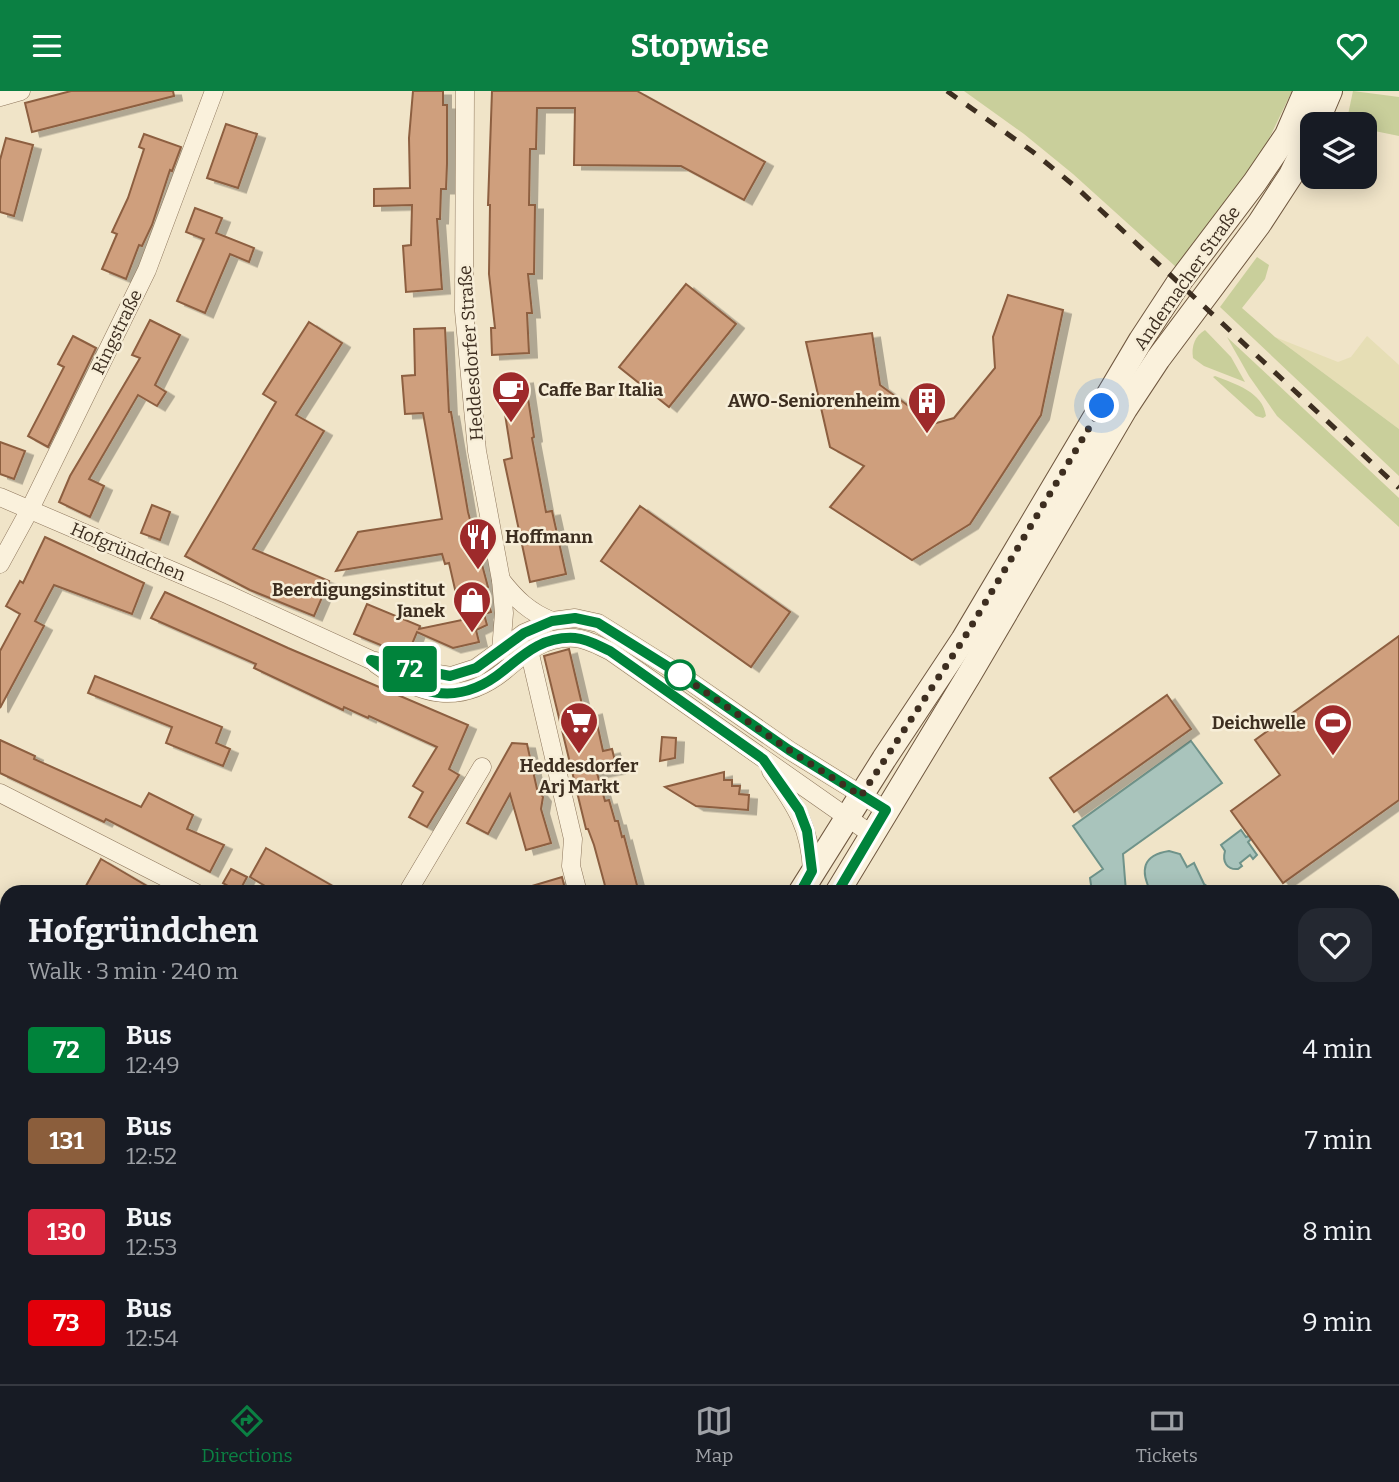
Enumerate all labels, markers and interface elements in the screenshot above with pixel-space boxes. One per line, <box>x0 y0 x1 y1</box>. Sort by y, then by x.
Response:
icon: menu <box>28 27 66 65</box>
text: Stopwise <box>630 27 769 65</box>
icon: heart <box>1333 27 1371 65</box>
map controls <box>1300 112 1377 189</box>
button: layers <box>1300 112 1377 189</box>
street label: Andernacher Straße <box>1129 202 1245 354</box>
street label: Heddesdorfer Straße <box>454 265 488 441</box>
street label: Ringstraße <box>87 286 147 378</box>
cafe icon: Caffe Bar Italia <box>490 369 532 424</box>
place label: Caffe Bar Italia <box>538 379 663 401</box>
building icon: AWO-Seniorenheim <box>906 380 948 435</box>
your location <box>1084 388 1119 423</box>
place label: AWO-Seniorenheim <box>728 390 900 412</box>
restaurant icon: Hoffmann <box>457 516 499 571</box>
street label: Hofgründchen <box>67 518 189 586</box>
place label: Hoffmann <box>505 526 593 548</box>
place label: Beerdigungsinstitut Janek <box>272 579 445 622</box>
shop icon: Beerdigungsinstitut Janek <box>451 579 493 634</box>
line badge: 72 <box>378 646 442 692</box>
text: 72 <box>397 655 423 683</box>
unlabelled marker <box>665 660 695 690</box>
supermarket icon: Heddesdorfer Arj Markt <box>558 700 600 755</box>
sports icon: Deichwelle <box>1312 702 1354 757</box>
place label: Deichwelle <box>1212 712 1306 734</box>
place label: Heddesdorfer Arj Markt <box>520 755 639 798</box>
button: heart <box>1298 908 1372 982</box>
text: Hofgründchen <box>28 911 258 951</box>
text: Walk · 3 min · 240 m <box>28 957 238 985</box>
text: Bus <box>126 1020 172 1051</box>
text: 4 min <box>1303 1034 1372 1065</box>
text: 72 <box>53 1036 80 1064</box>
text: 12:49 <box>126 1051 180 1079</box>
text: Bus <box>126 1111 172 1142</box>
text: 7 min <box>1305 1125 1372 1156</box>
text: 131 <box>49 1127 84 1155</box>
text: 12:52 <box>126 1142 177 1170</box>
text: Bus <box>126 1202 172 1233</box>
text: 8 min <box>1302 1216 1372 1247</box>
text: 130 <box>47 1218 86 1246</box>
text: 12:53 <box>126 1233 178 1261</box>
text: Bus <box>126 1293 172 1324</box>
text: 9 min <box>1303 1307 1372 1338</box>
text: 73 <box>53 1309 80 1337</box>
text: 12:54 <box>126 1324 178 1352</box>
tab: Directions <box>201 1402 293 1467</box>
tab: Map <box>695 1402 733 1467</box>
tab: Tickets <box>1136 1402 1198 1467</box>

